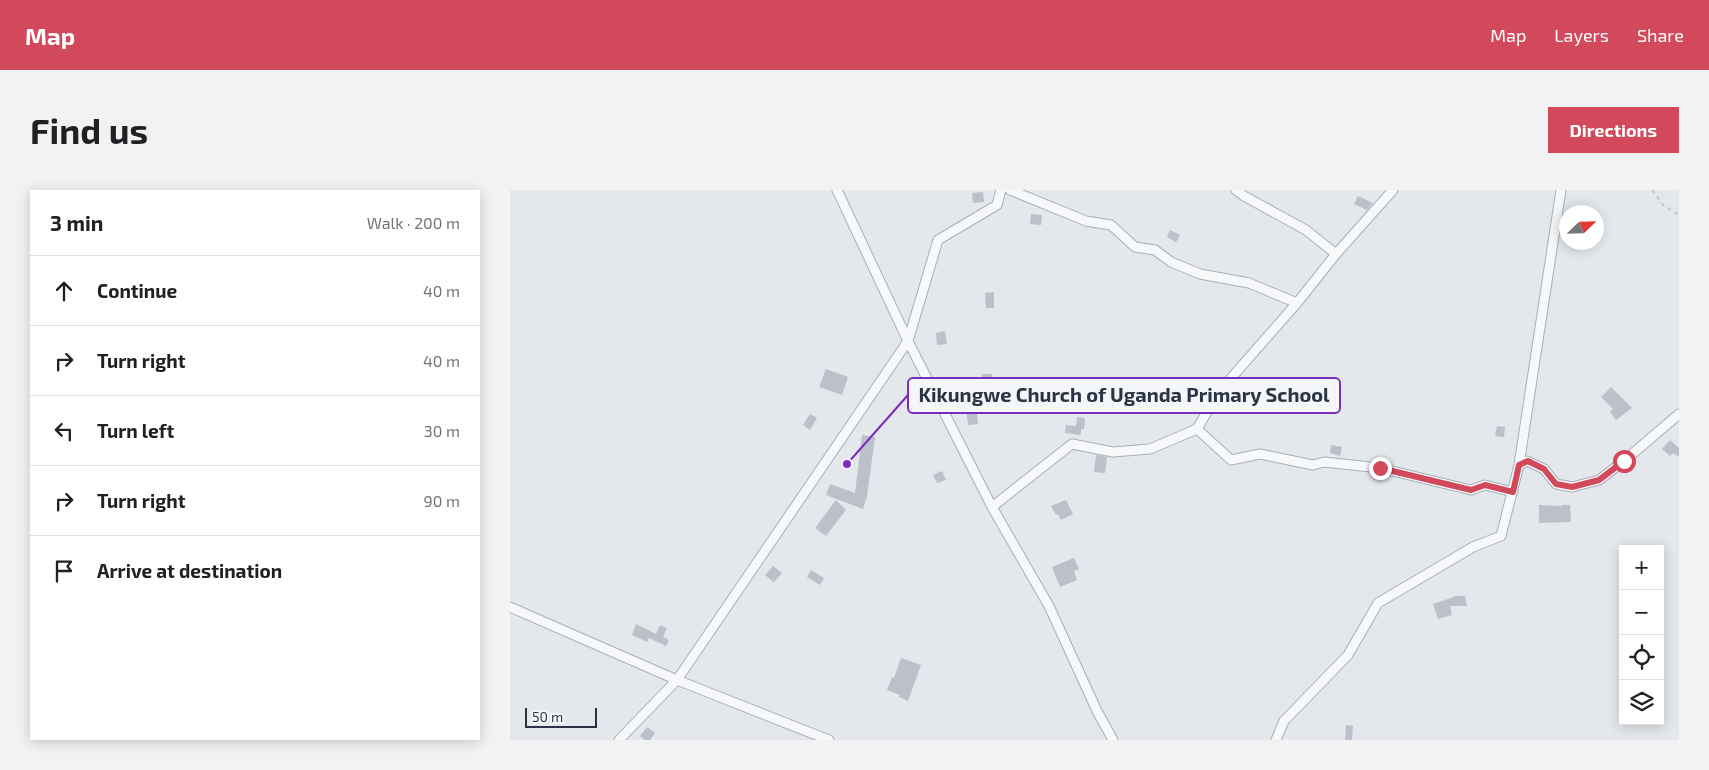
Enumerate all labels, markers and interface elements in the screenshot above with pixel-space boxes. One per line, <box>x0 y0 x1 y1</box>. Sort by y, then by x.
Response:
text: Map <box>25 21 75 50</box>
text: Map <box>1490 24 1526 46</box>
text: Layers <box>1554 24 1609 46</box>
text: Share <box>1637 24 1684 46</box>
button: Directions <box>1548 107 1679 153</box>
text: Find us <box>30 109 148 151</box>
north arrow <box>1559 205 1604 250</box>
text: 3 min <box>50 210 103 235</box>
text: Walk · 200 m <box>367 213 460 232</box>
icon: ahead <box>50 277 78 305</box>
text: Continue <box>97 279 177 302</box>
text: 40 m <box>423 281 460 300</box>
icon: right <box>50 347 78 375</box>
text: Turn right <box>97 349 185 372</box>
text: 40 m <box>423 351 460 370</box>
callout: Kikungwe Church of Uganda Primary School <box>908 378 1340 413</box>
text: Kikungwe Church of Uganda Primary School <box>918 382 1330 407</box>
icon: left <box>50 417 78 445</box>
text: Turn left <box>97 419 174 442</box>
text: 30 m <box>424 421 460 440</box>
route start <box>1613 450 1636 473</box>
route end <box>1369 457 1392 480</box>
icon: right <box>50 487 78 515</box>
text: Turn right <box>97 489 185 512</box>
text: 90 m <box>424 491 460 510</box>
map controls <box>1619 545 1664 725</box>
button: + <box>1619 545 1664 590</box>
icon: arrive <box>50 557 78 585</box>
text: Arrive at destination <box>97 559 282 582</box>
button: − <box>1619 590 1664 635</box>
button: locate <box>1619 635 1664 680</box>
button: layers <box>1619 680 1664 725</box>
scale bar <box>525 705 598 728</box>
text: 50 m <box>532 708 563 725</box>

